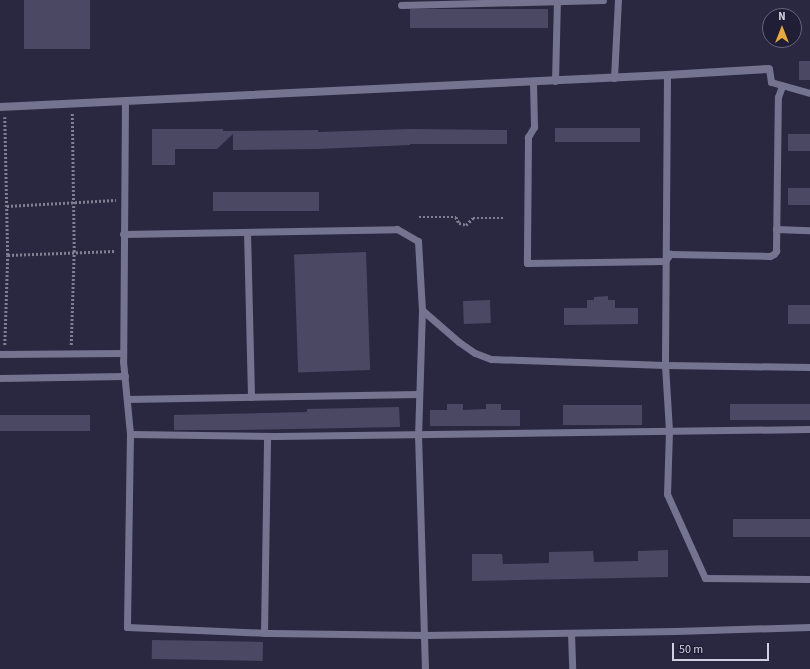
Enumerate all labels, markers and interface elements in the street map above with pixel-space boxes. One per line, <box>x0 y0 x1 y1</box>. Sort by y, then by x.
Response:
north arrow <box>762 8 802 48</box>
text: N <box>778 9 786 24</box>
scale bar <box>674 635 771 661</box>
text: 50 m <box>679 641 703 658</box>

